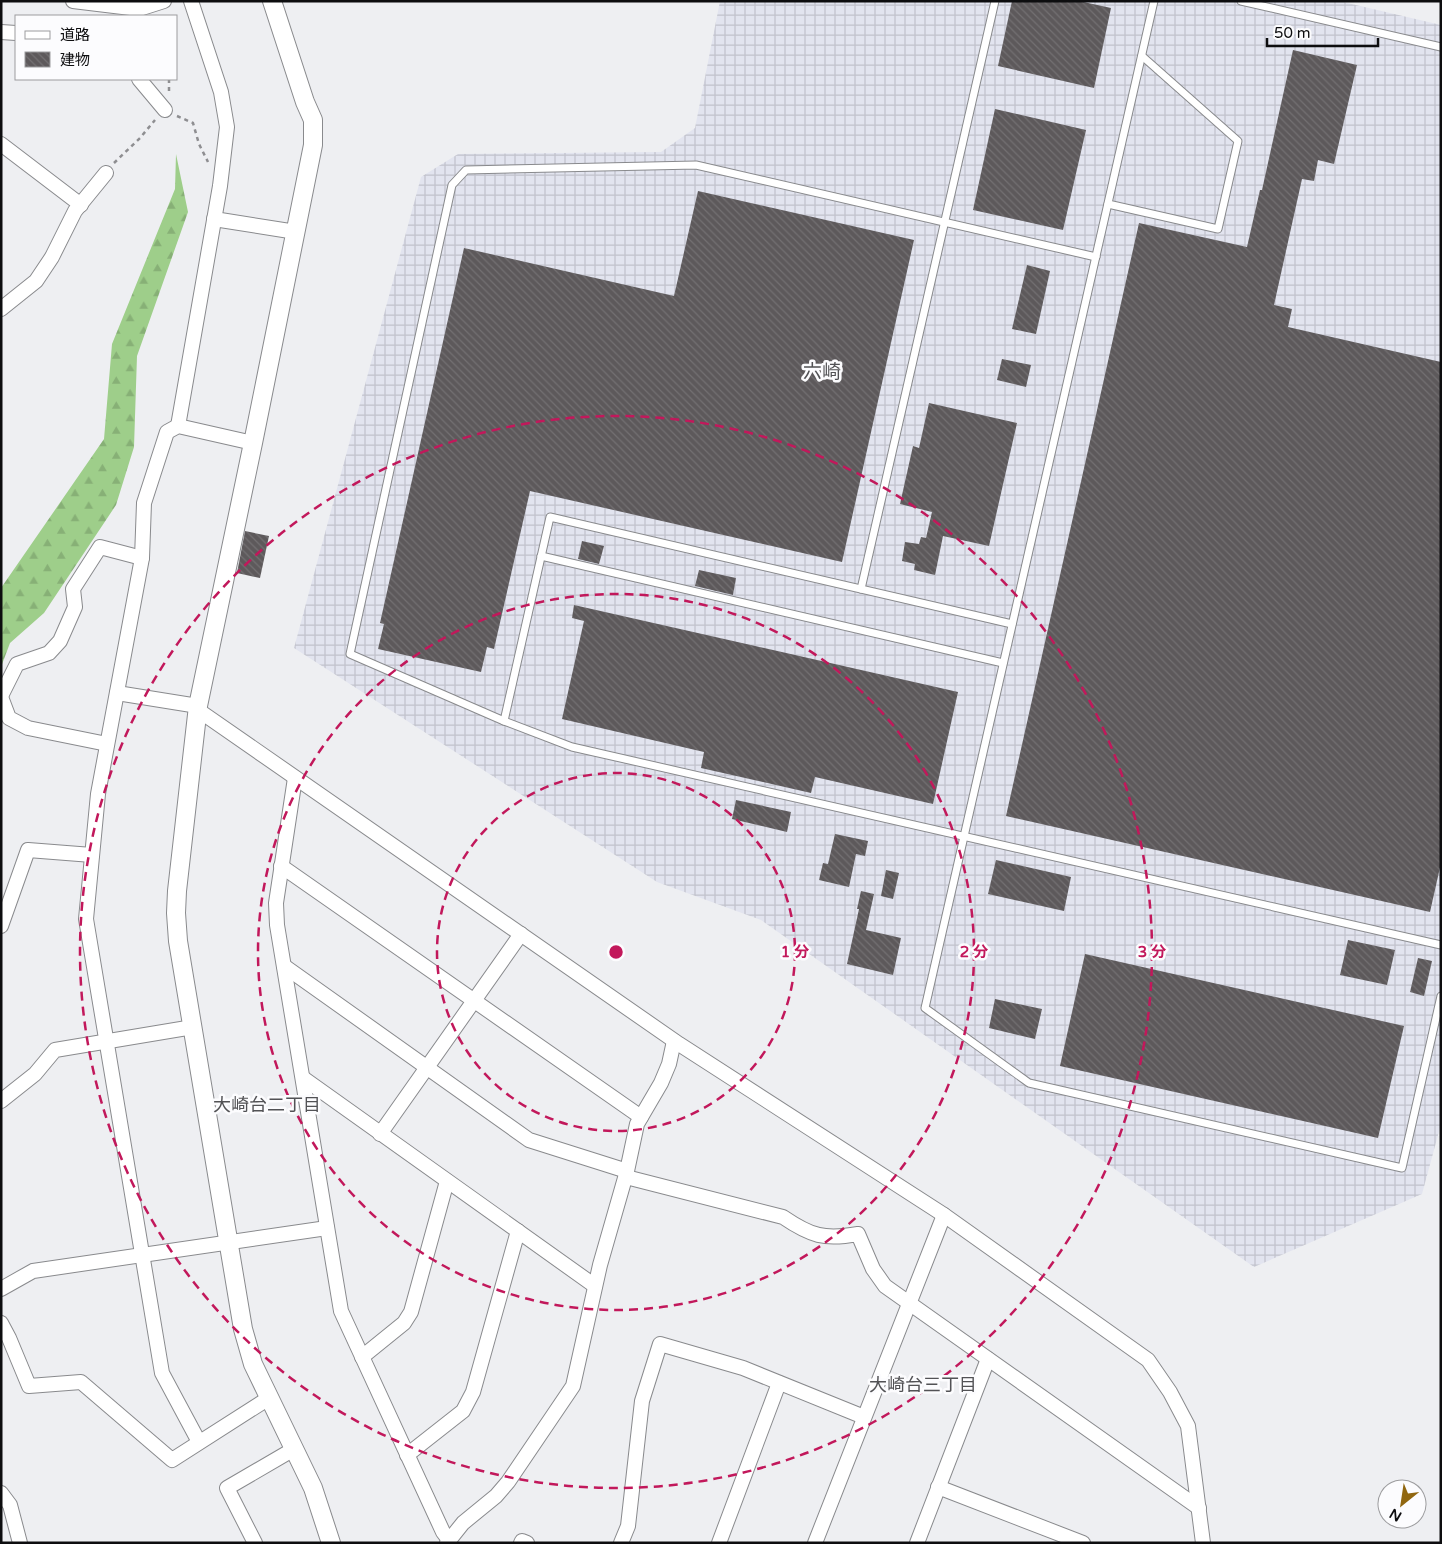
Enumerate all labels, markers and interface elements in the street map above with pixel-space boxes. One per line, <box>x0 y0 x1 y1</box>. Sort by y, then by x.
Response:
legend <box>15 15 178 80</box>
scale bar <box>1267 15 1378 47</box>
text: 50 m <box>1274 24 1311 42</box>
text: 道路 <box>60 26 90 44</box>
text: 建物 <box>60 51 90 69</box>
district label: 六崎 <box>803 361 841 383</box>
centre of rings <box>607 943 625 961</box>
text: 1 分 <box>781 943 809 961</box>
text: 2 分 <box>960 943 988 961</box>
text: 3 分 <box>1138 943 1166 961</box>
district label: 大崎台二丁目 <box>213 1094 321 1116</box>
district label: 大崎台三丁目 <box>869 1374 977 1396</box>
north arrow <box>1377 1479 1427 1529</box>
text: N <box>1387 1505 1405 1525</box>

